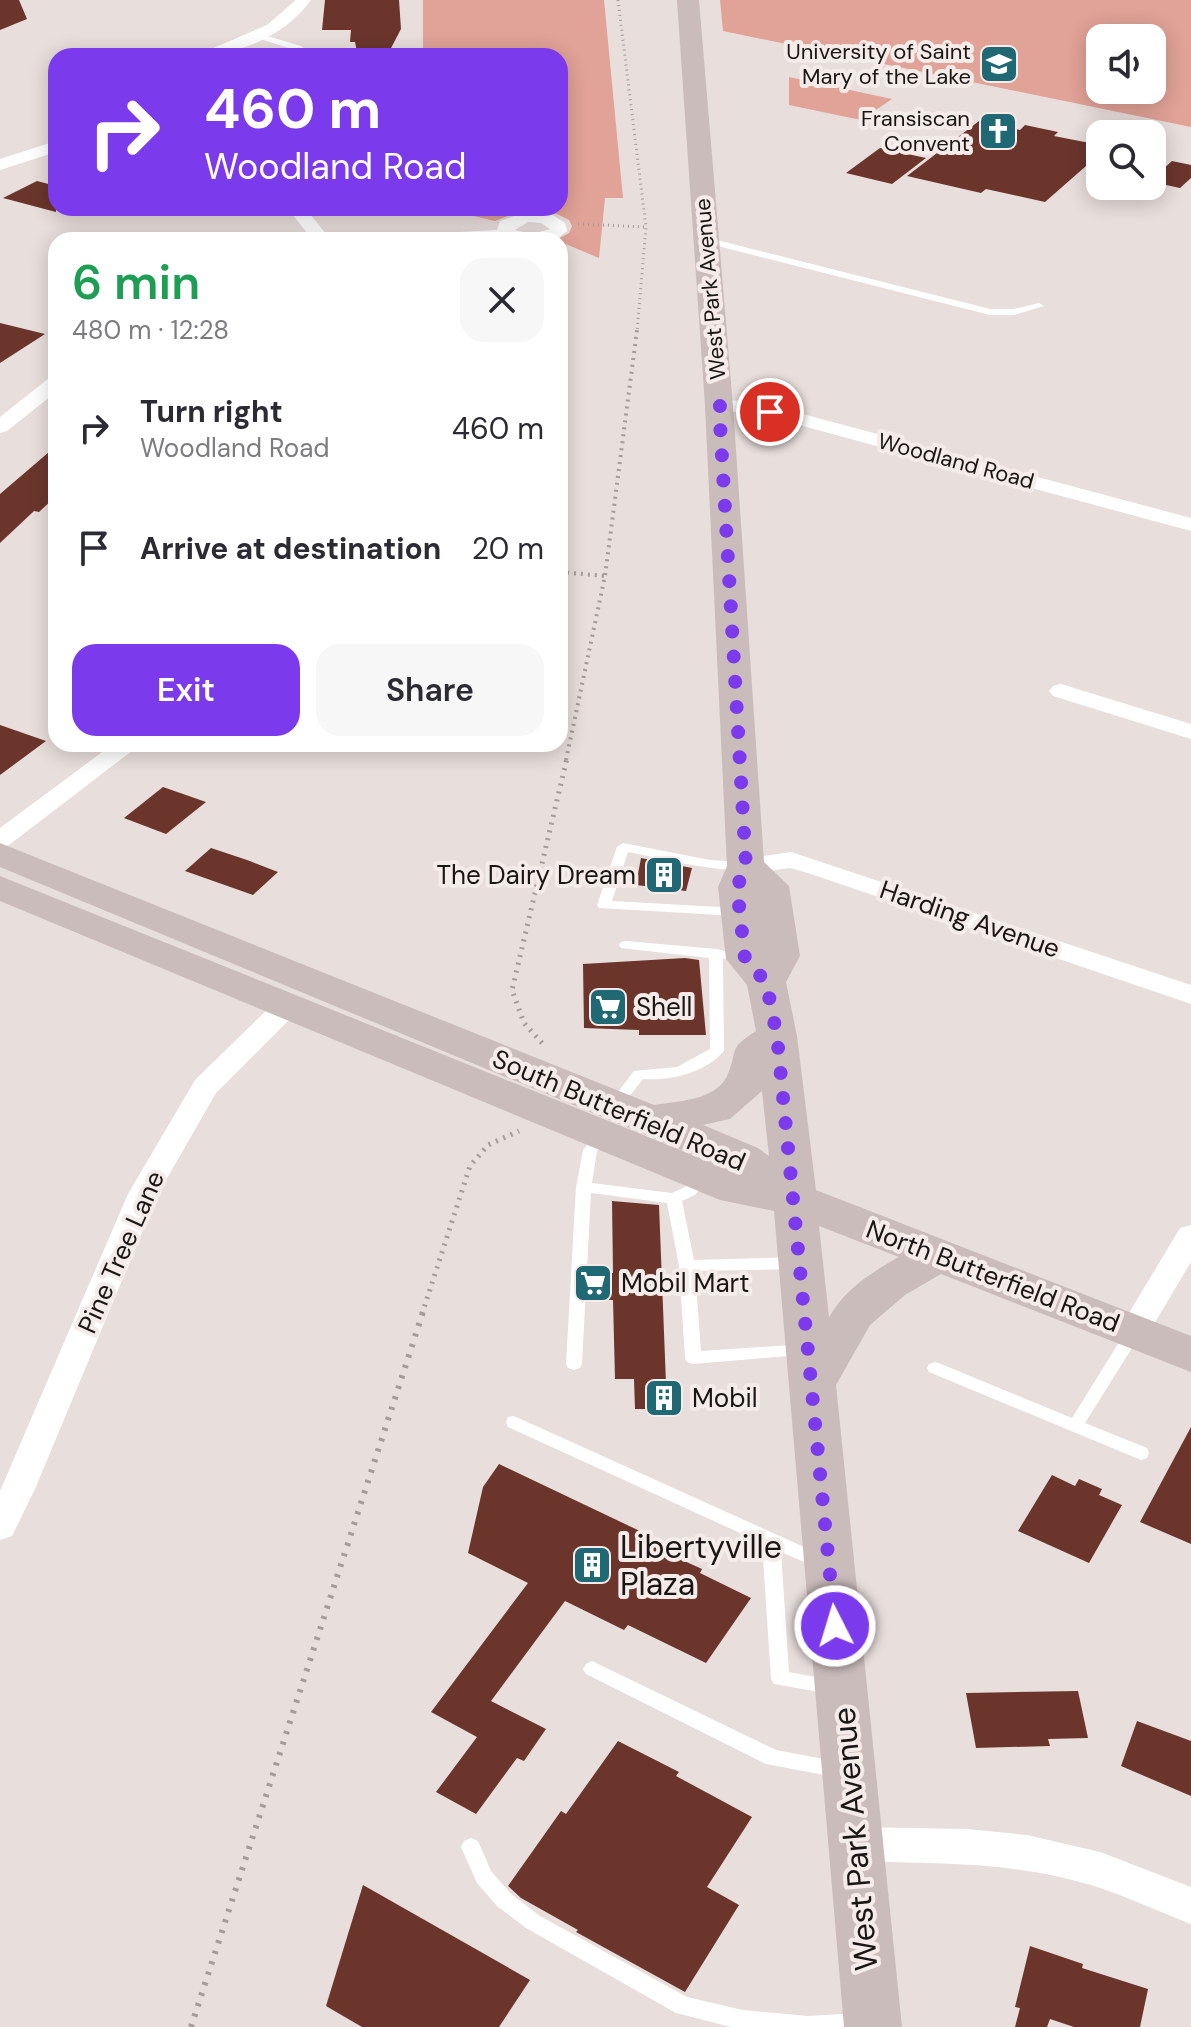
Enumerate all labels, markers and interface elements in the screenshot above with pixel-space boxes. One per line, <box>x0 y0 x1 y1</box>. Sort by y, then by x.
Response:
map controls <box>1086 24 1166 200</box>
button: sound <box>1086 24 1166 104</box>
place label: University of Saint Mary of the Lake <box>786 37 971 91</box>
school or university icon: University of Saint Mary of the Lake <box>978 43 1020 85</box>
text: 460 m <box>204 72 381 145</box>
icon: right <box>72 80 176 184</box>
place label: Fransiscan Convent <box>861 104 970 158</box>
church icon: Fransiscan Convent <box>977 110 1019 152</box>
button: search <box>1086 120 1166 200</box>
text: Woodland Road <box>204 143 467 190</box>
street label: West Park Avenue <box>688 197 732 381</box>
text: 6 min <box>72 251 200 314</box>
button: close <box>460 258 544 342</box>
text: 480 m · 12:28 <box>72 313 229 347</box>
pin <box>736 378 804 446</box>
icon: arrive <box>748 390 792 434</box>
text: Turn right <box>140 392 283 431</box>
icon: right <box>72 406 116 450</box>
text: 460 m <box>452 409 544 448</box>
street label: Woodland Road <box>875 426 1037 496</box>
text: Woodland Road <box>140 431 330 465</box>
icon: arrive <box>72 526 116 570</box>
text: Arrive at destination <box>140 529 441 568</box>
text: 20 m <box>472 529 544 568</box>
button: Exit <box>72 644 300 736</box>
button: Share <box>316 644 544 736</box>
building icon: The Dairy Dream <box>643 854 685 896</box>
place label: The Dairy Dream <box>436 858 636 892</box>
street label: Harding Avenue <box>875 872 1065 966</box>
supermarket icon: Shell <box>587 986 629 1028</box>
place label: Shell <box>636 990 692 1024</box>
street label: South Butterfield Road <box>487 1041 751 1179</box>
street label: Pine Tree Lane <box>70 1166 172 1338</box>
street label: North Butterfield Road <box>861 1212 1125 1340</box>
supermarket icon: Mobil Mart <box>572 1262 614 1304</box>
place label: Mobil Mart <box>621 1266 749 1300</box>
building icon: Mobil <box>643 1377 685 1419</box>
place label: Mobil <box>692 1381 758 1415</box>
place label: Libertyville Plaza <box>620 1526 782 1605</box>
building icon: Libertyville Plaza <box>571 1544 613 1586</box>
position arrow <box>793 1584 877 1668</box>
street label: West Park Avenue <box>823 1705 887 1973</box>

